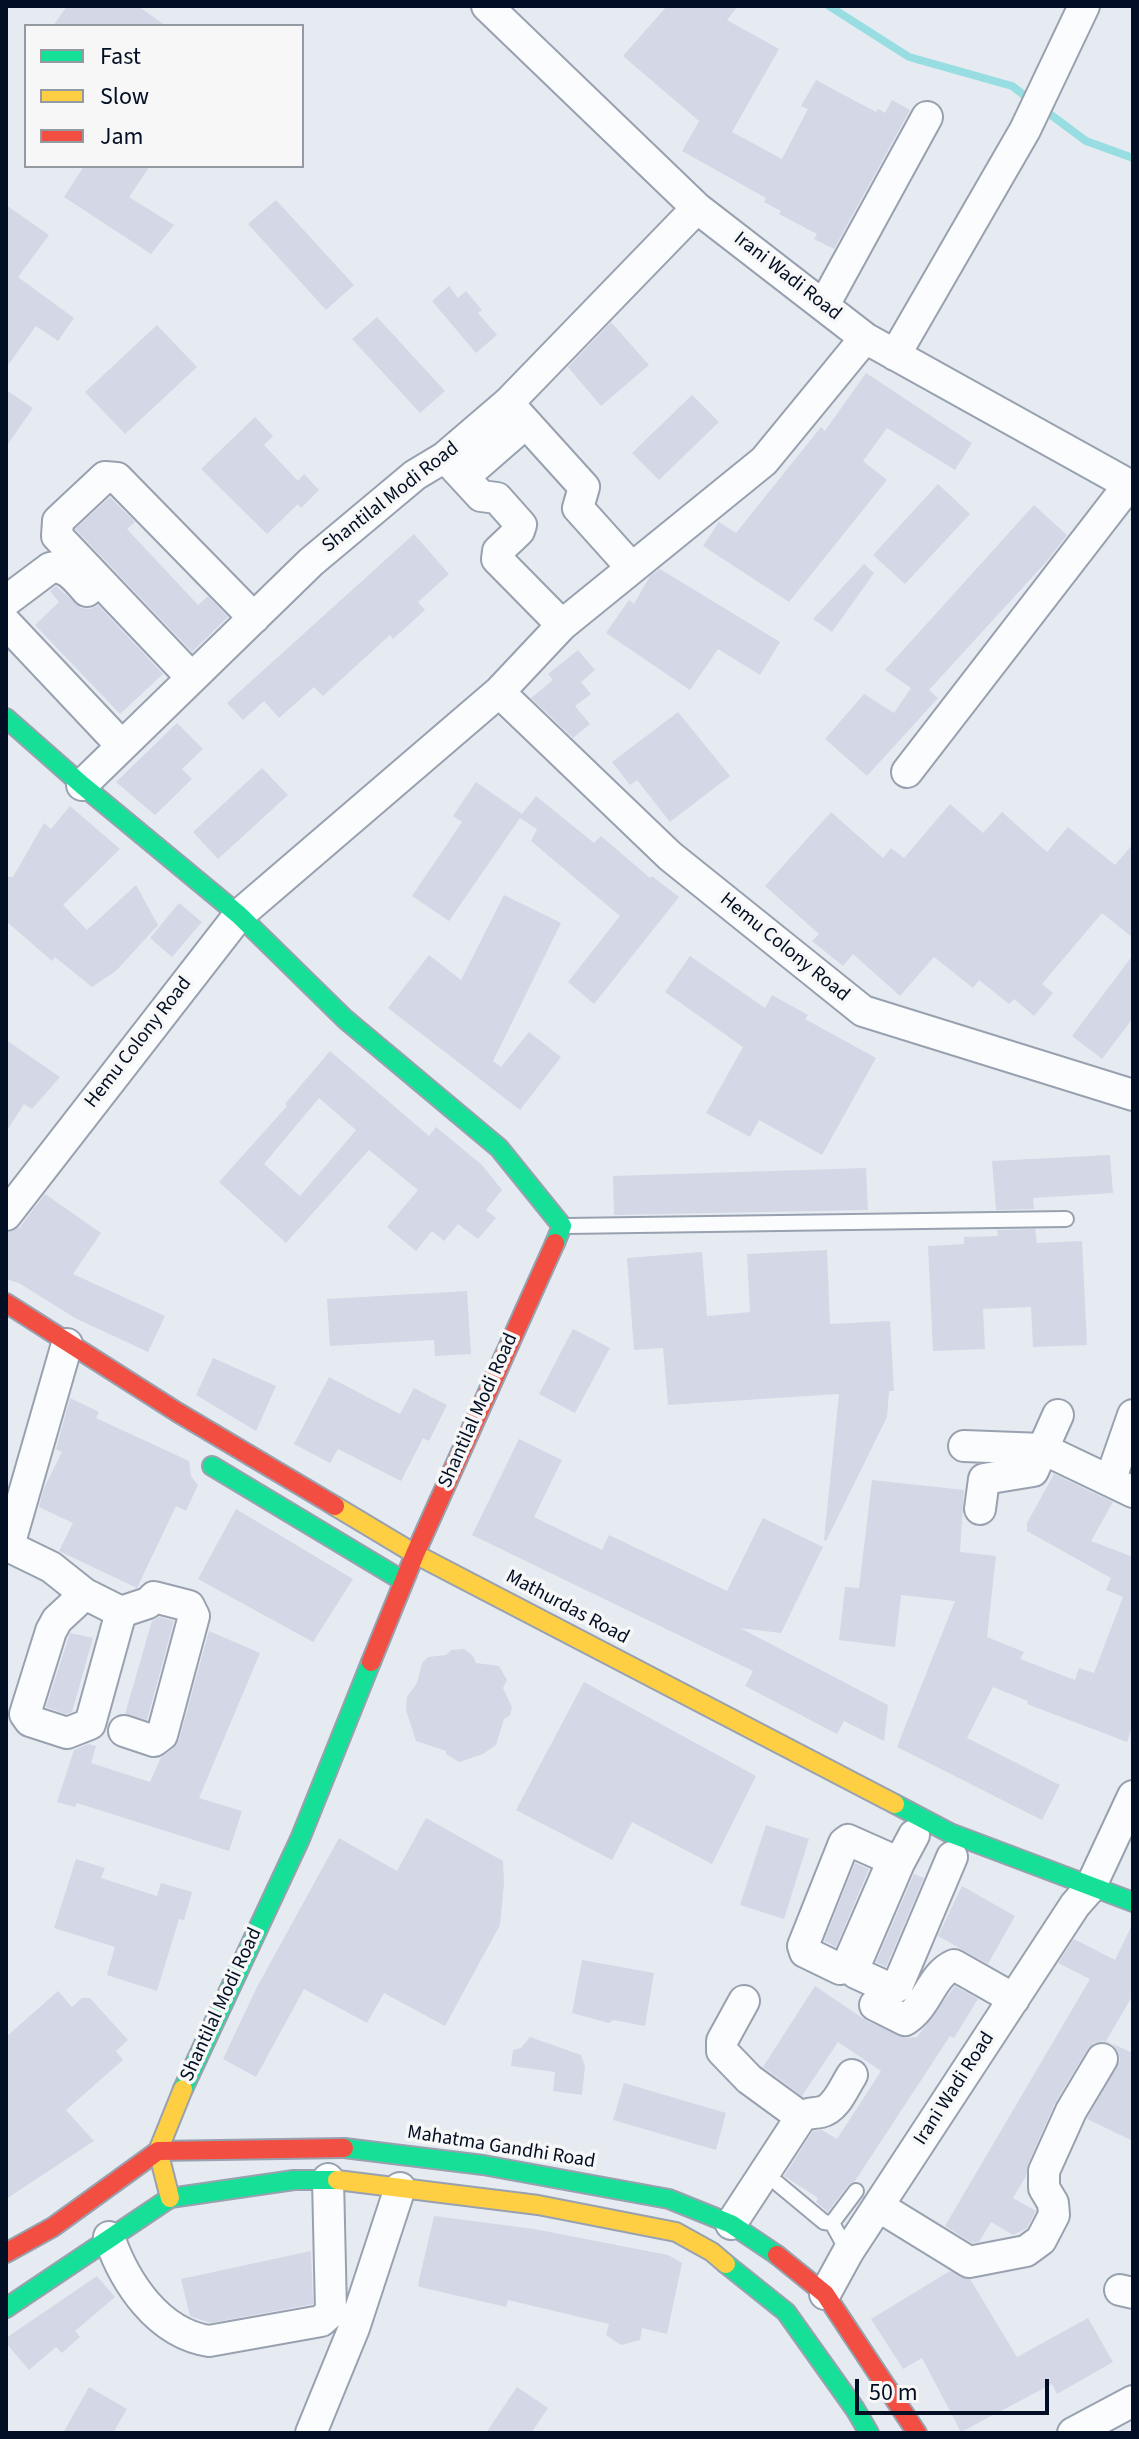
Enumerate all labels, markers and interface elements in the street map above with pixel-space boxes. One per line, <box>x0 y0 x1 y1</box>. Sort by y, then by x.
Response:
legend <box>24 24 304 168</box>
text: Fast <box>100 39 141 74</box>
text: Slow <box>100 79 149 114</box>
text: Jam <box>100 119 144 154</box>
street label: Irani Wadi Road <box>728 228 846 326</box>
street label: Shantilal Modi Road <box>318 437 464 559</box>
street label: Hemu Colony Road <box>714 888 854 1008</box>
street label: Hemu Colony Road <box>80 973 198 1113</box>
street label: Shantilal Modi Road <box>434 1330 524 1492</box>
street label: Mathurdas Road <box>501 1565 633 1651</box>
street label: Shantilal Modi Road <box>176 1924 268 2086</box>
street label: Irani Wadi Road <box>910 2028 1000 2150</box>
street label: Mahatma Gandhi Road <box>405 2121 597 2175</box>
scale bar <box>859 2363 1053 2413</box>
text: 50 m <box>869 2375 918 2410</box>

